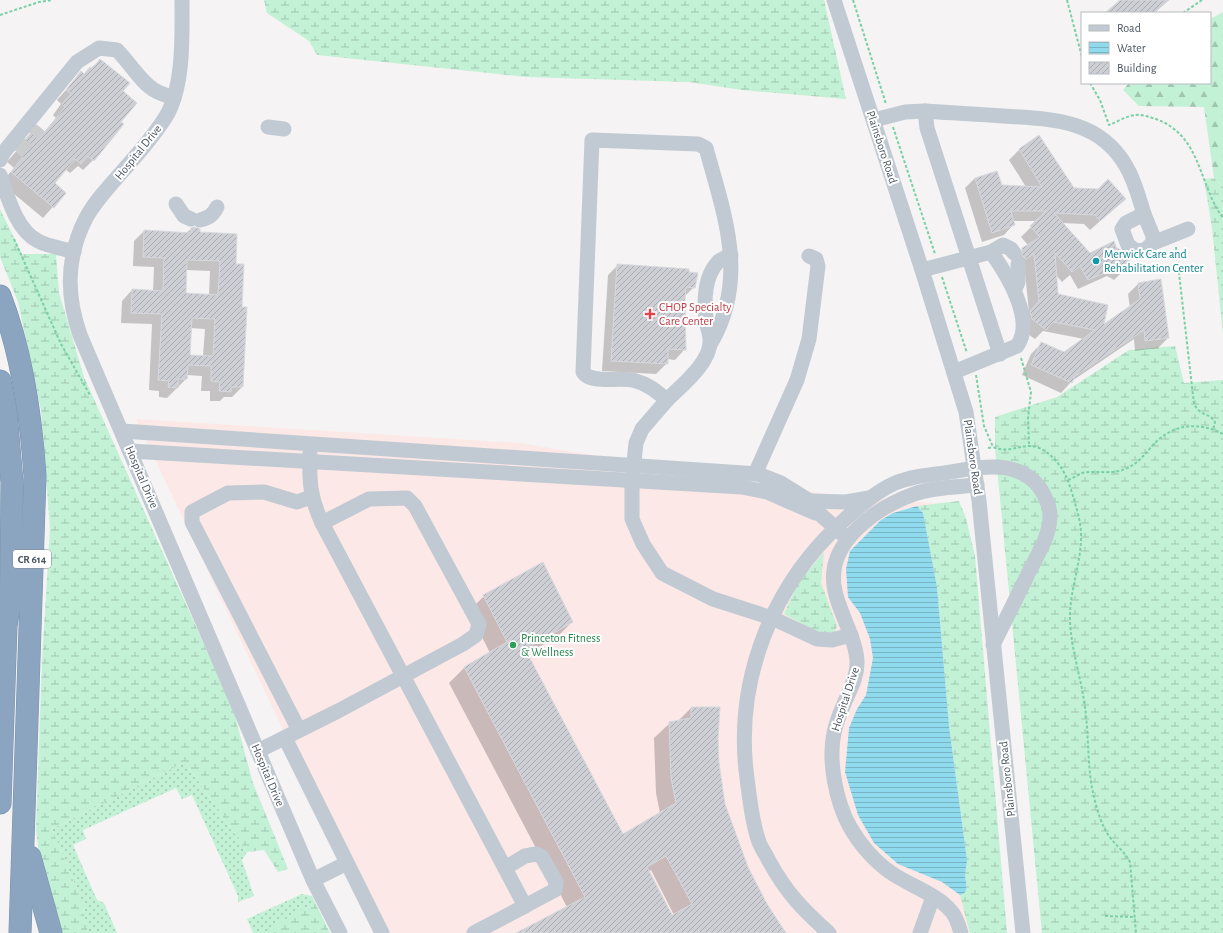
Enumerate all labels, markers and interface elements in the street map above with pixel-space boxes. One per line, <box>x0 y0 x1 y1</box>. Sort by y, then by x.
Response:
legend <box>1081 12 1211 84</box>
text: Road <box>1117 22 1141 34</box>
text: Water <box>1117 42 1146 54</box>
text: Building <box>1117 62 1157 74</box>
street label: Plainsboro Road <box>865 109 899 185</box>
street label: Hospital Drive <box>112 122 164 182</box>
place label: Merwick Care and Rehabilitation Center <box>1104 248 1203 274</box>
marker: Merwick Care and Rehabilitation Center <box>1091 256 1101 266</box>
place label: CHOP Specialty Care Center <box>659 301 731 327</box>
marker: CHOP Specialty Care Center <box>644 308 656 320</box>
street label: Plainsboro Road <box>962 419 984 495</box>
street label: Hospital Drive <box>123 444 161 510</box>
road number: CR 614 <box>13 550 51 568</box>
place label: Princeton Fitness & Wellness <box>521 632 600 658</box>
marker: Princeton Fitness & Wellness <box>508 640 518 650</box>
street label: Hospital Drive <box>829 665 861 733</box>
street label: Plainsboro Road <box>997 741 1017 817</box>
street label: Hospital Drive <box>249 742 287 808</box>

